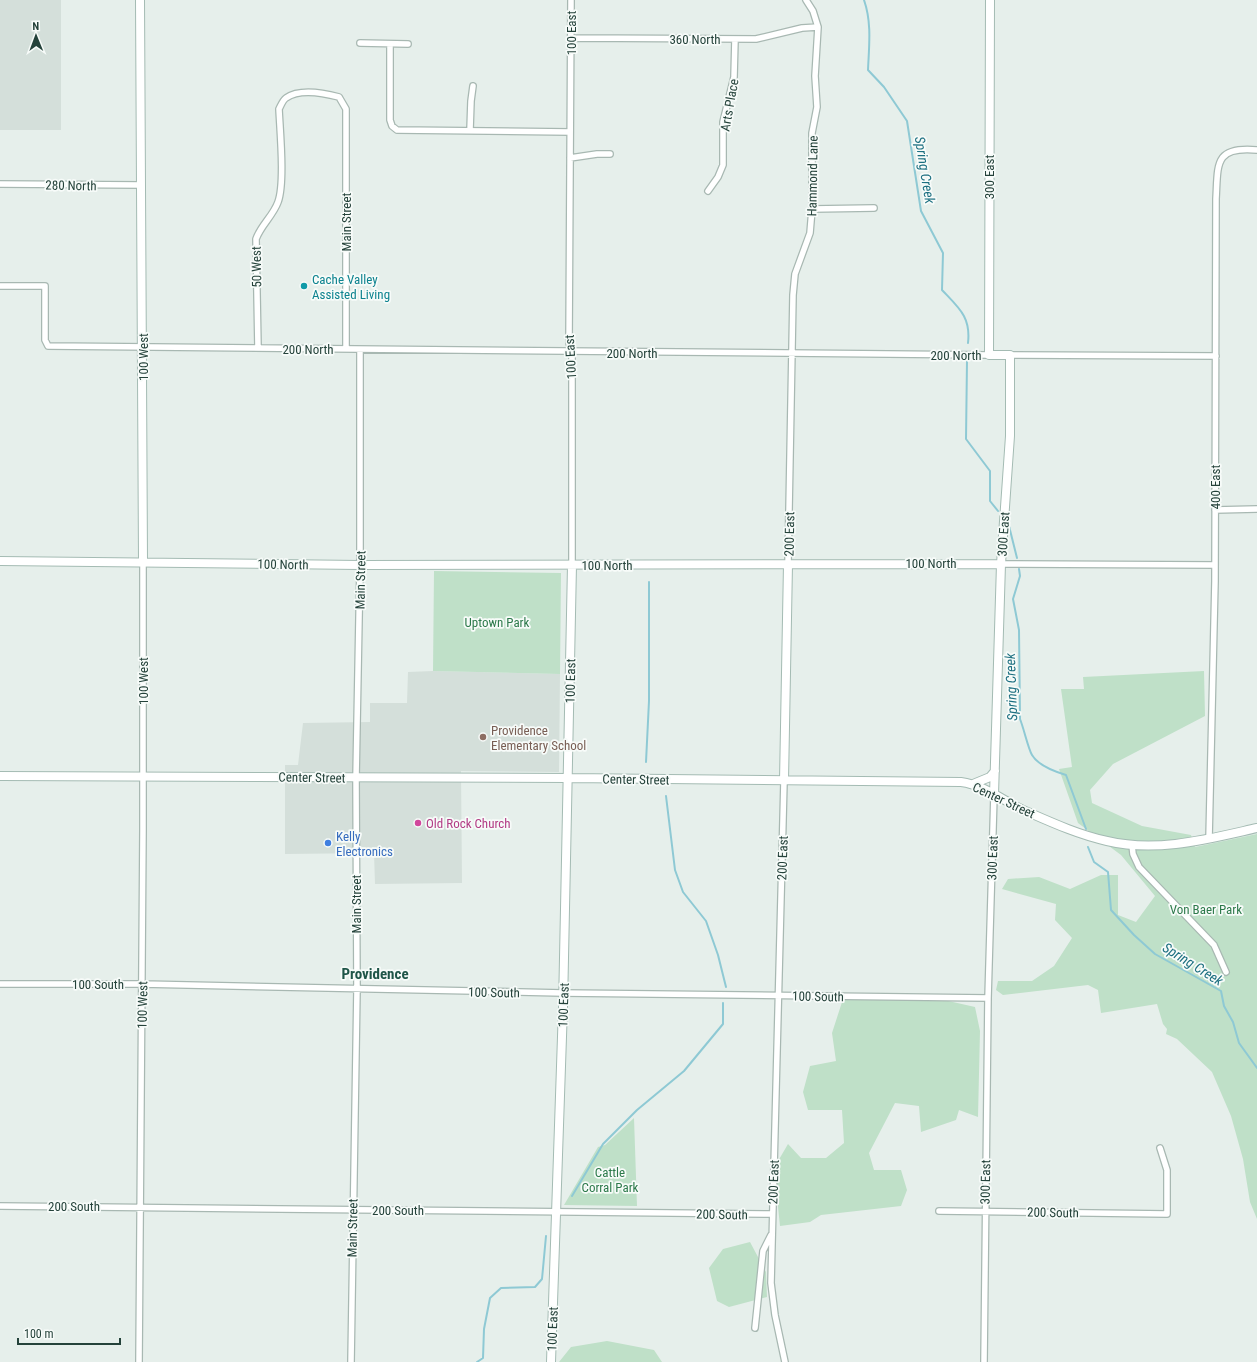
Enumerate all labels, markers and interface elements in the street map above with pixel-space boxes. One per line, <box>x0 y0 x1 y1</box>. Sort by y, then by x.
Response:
street label: 100 East <box>564 10 579 55</box>
north arrow <box>16 16 56 56</box>
text: N <box>32 20 40 33</box>
street label: 360 North <box>669 32 721 47</box>
street label: Arts Place <box>717 78 741 133</box>
street label: Hammond Lane <box>804 135 821 217</box>
water label: Spring Creek <box>912 135 938 206</box>
street label: 300 East <box>982 154 997 199</box>
street label: 280 North <box>45 178 97 193</box>
street label: Main Street <box>339 192 354 251</box>
street label: 50 West <box>249 246 264 288</box>
place label: Cache Valley Assisted Living <box>312 272 390 302</box>
marker: Cache Valley Assisted Living <box>299 281 309 291</box>
street label: 100 West <box>136 333 151 381</box>
street label: 100 East <box>562 334 579 380</box>
street label: 200 North <box>282 342 334 357</box>
street label: 200 North <box>606 346 658 361</box>
street label: 200 North <box>930 348 982 363</box>
street label: 400 East <box>1208 464 1223 509</box>
street label: 200 East <box>782 511 797 556</box>
street label: 300 East <box>994 511 1013 557</box>
street label: Main Street <box>352 550 369 610</box>
street label: 100 North <box>905 556 957 571</box>
street label: 100 North <box>257 557 309 572</box>
street label: 100 North <box>581 558 633 573</box>
park label: Uptown Park <box>465 615 530 630</box>
water label: Spring Creek <box>1002 652 1020 721</box>
street label: 100 West <box>136 657 151 705</box>
street label: 100 East <box>563 658 578 703</box>
place label: Providence Elementary School <box>491 723 586 753</box>
marker: Providence Elementary School <box>478 732 488 742</box>
street label: Center Street <box>278 769 346 786</box>
street label: Center Street <box>602 771 670 788</box>
street label: Center Street <box>970 779 1038 821</box>
place label: Old Rock Church <box>426 816 511 831</box>
marker: Old Rock Church <box>413 818 423 828</box>
place label: Kelly Electronics <box>336 829 393 859</box>
street label: 200 East <box>774 835 791 881</box>
street label: 300 East <box>984 835 1001 881</box>
marker: Kelly Electronics <box>323 838 333 848</box>
street label: Main Street <box>349 874 364 933</box>
park label: Von Baer Park <box>1170 902 1242 917</box>
water label: Spring Creek <box>1160 939 1227 989</box>
district label: Providence <box>341 965 409 983</box>
street label: 100 South <box>72 977 124 992</box>
street label: 100 West <box>135 981 150 1029</box>
street label: 100 East <box>555 982 572 1028</box>
street label: 100 South <box>468 985 520 1000</box>
street label: 100 South <box>792 989 844 1004</box>
street label: 200 East <box>765 1159 782 1205</box>
street label: 300 East <box>978 1159 993 1204</box>
park label: Cattle Corral Park <box>582 1165 639 1195</box>
street label: Main Street <box>344 1198 361 1258</box>
street label: 200 South <box>48 1199 100 1214</box>
street label: 200 South <box>372 1203 424 1218</box>
street label: 200 South <box>1027 1205 1079 1220</box>
street label: 200 South <box>696 1207 748 1222</box>
street label: 100 East <box>544 1306 561 1352</box>
scale bar <box>18 1320 120 1346</box>
text: 100 m <box>24 1327 54 1341</box>

